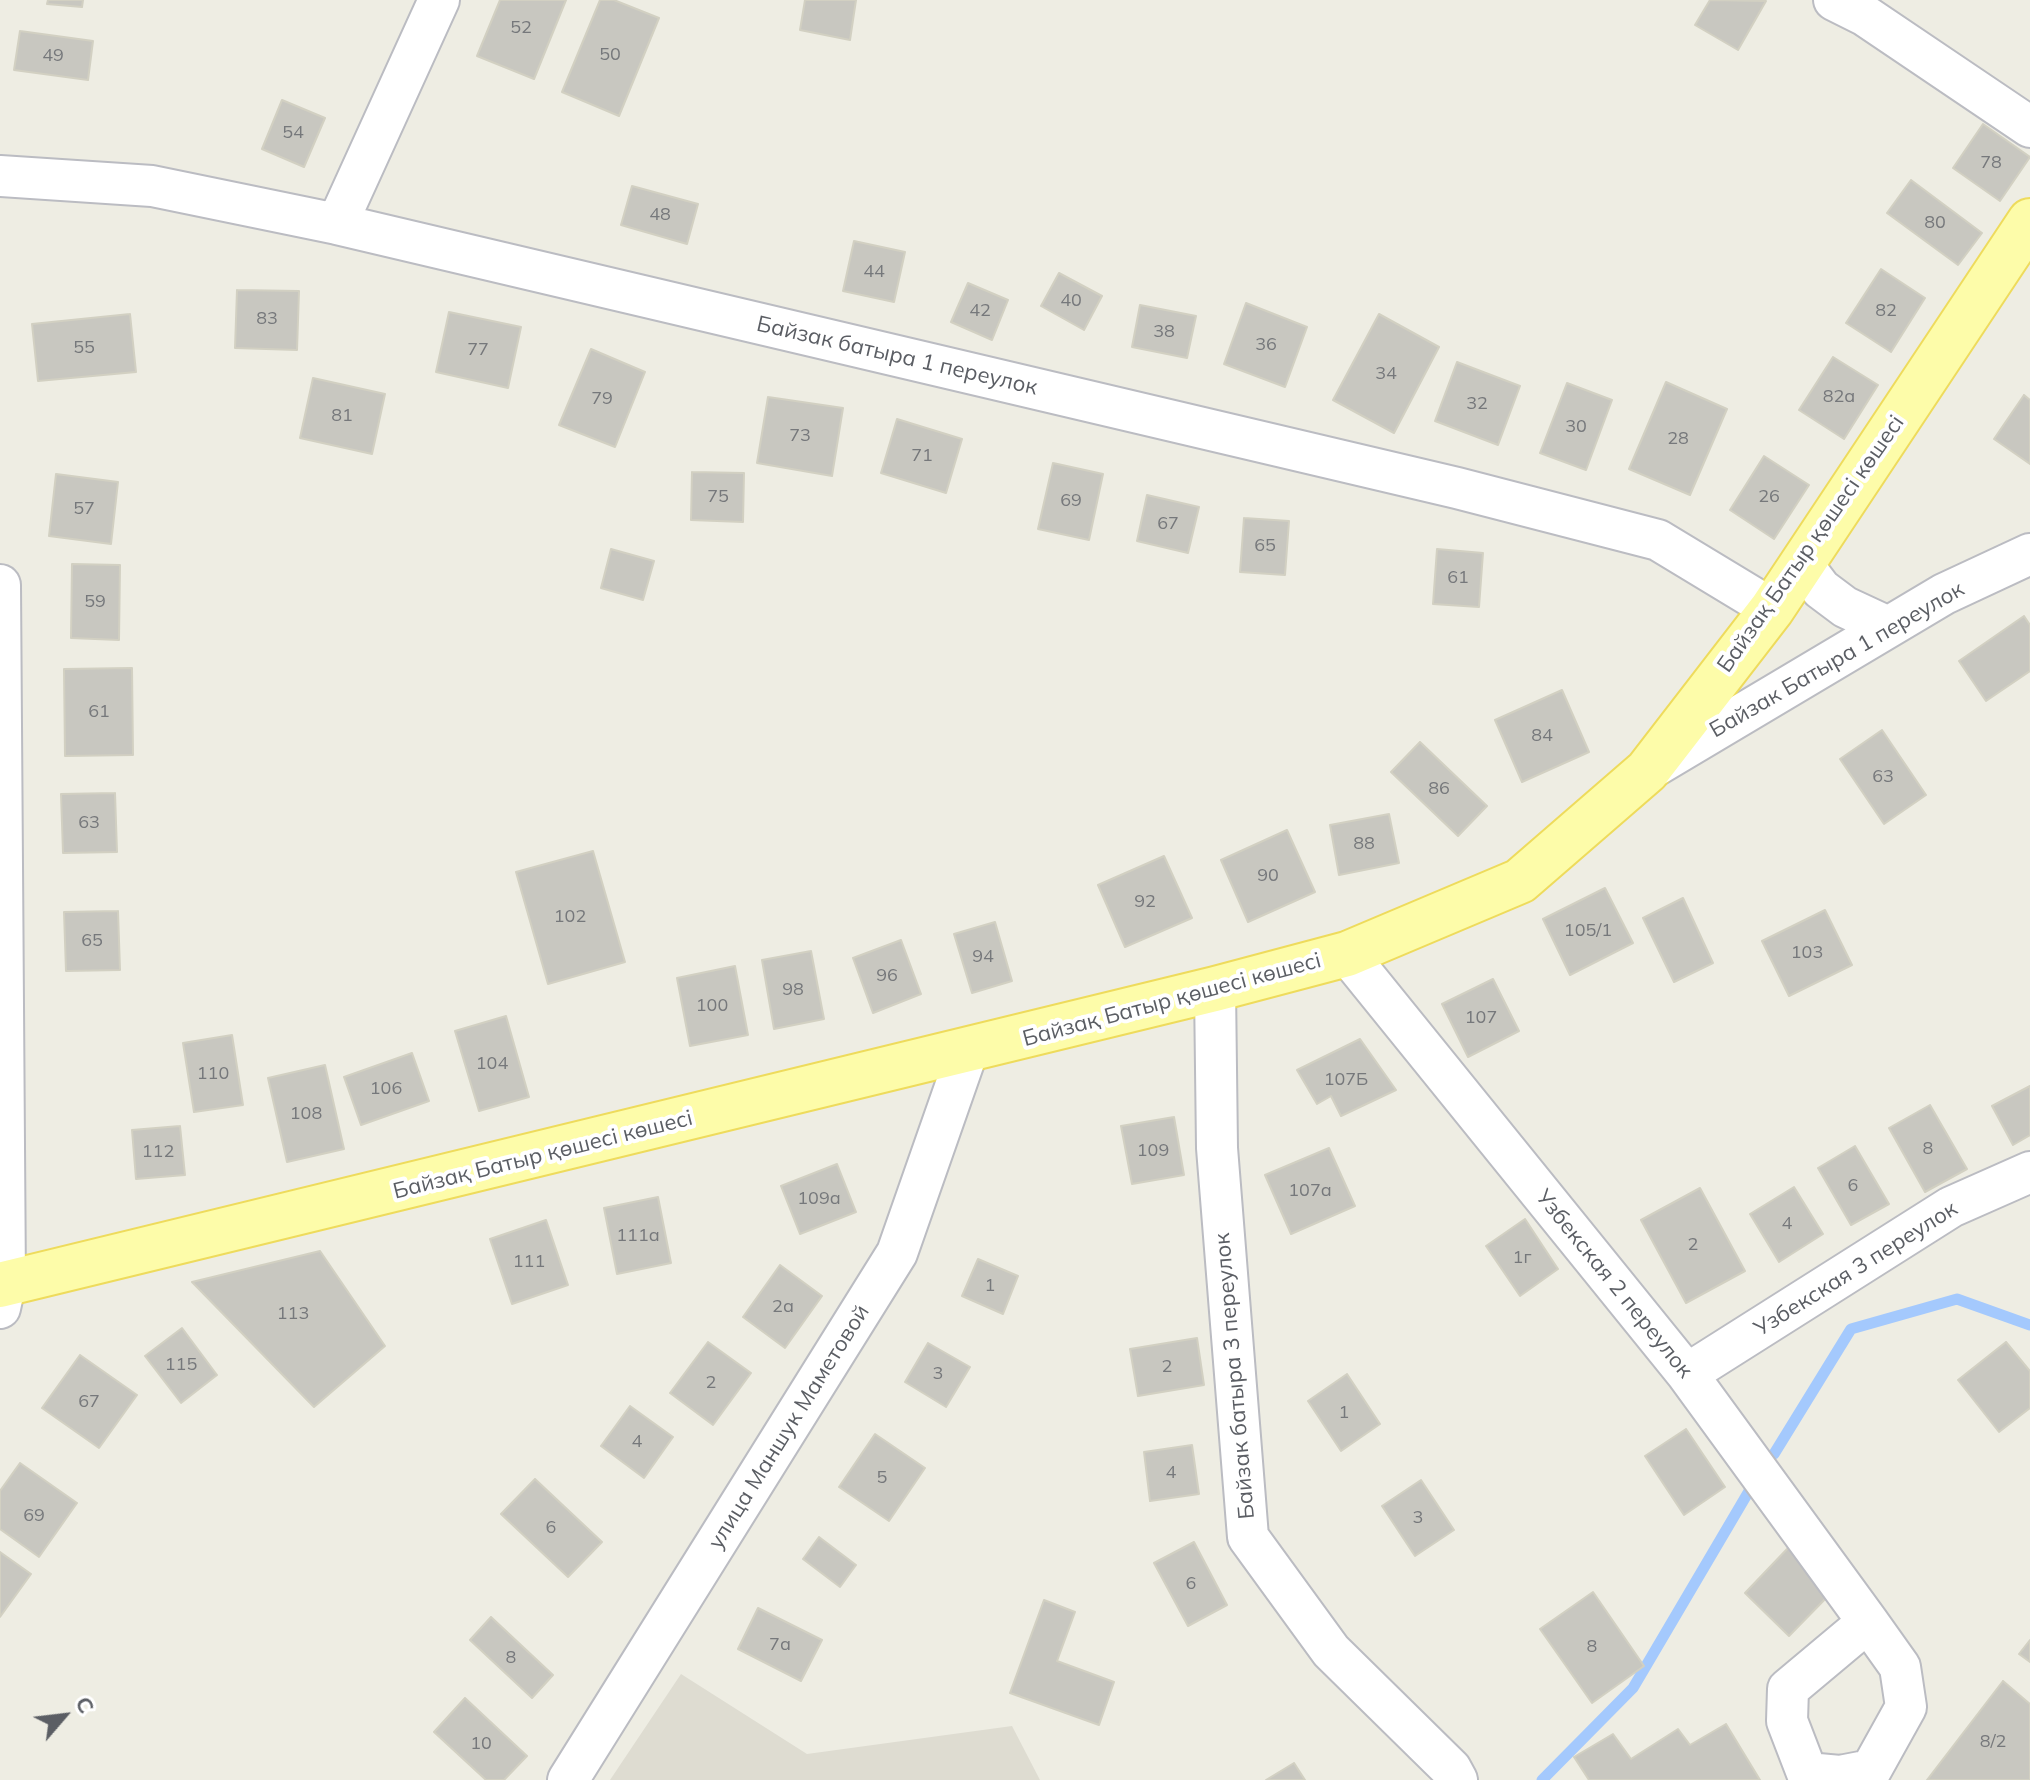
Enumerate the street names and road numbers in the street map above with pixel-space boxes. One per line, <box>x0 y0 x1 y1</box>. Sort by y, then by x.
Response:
street label: Байзак батыра 1 переулок <box>754 311 1040 401</box>
street label: Байзақ Батыр қөшесі көшесі <box>1712 410 1910 678</box>
street label: Байзак Батыра 1 переулок <box>1705 576 1969 744</box>
street label: Байзақ Батыр қөшесі көшесі <box>1020 947 1324 1053</box>
street label: Байзақ Батыр қөшесі көшесі <box>390 1105 696 1205</box>
street label: Узбекская 2 переулок <box>1530 1185 1698 1383</box>
street label: Узбекская 3 переулок <box>1750 1196 1962 1342</box>
street label: Байзак батыра 3 переулок <box>1209 1232 1261 1520</box>
street label: улица Маншук Маметовой <box>703 1300 875 1554</box>

